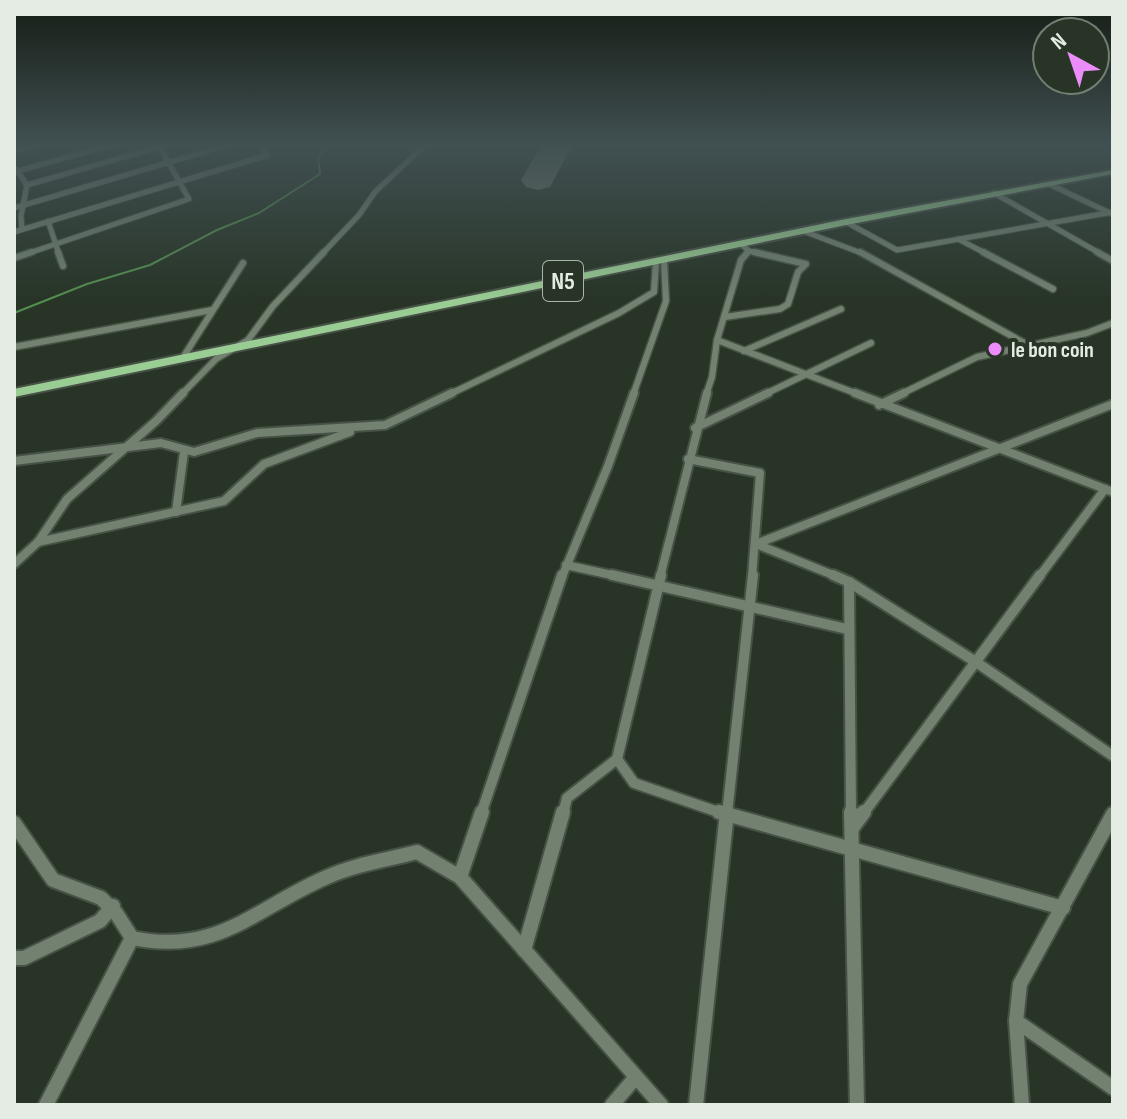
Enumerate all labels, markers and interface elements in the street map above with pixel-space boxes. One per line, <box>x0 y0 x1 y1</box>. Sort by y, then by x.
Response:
north arrow <box>1031 16 1111 96</box>
text: N <box>1046 28 1072 56</box>
road number: N5 <box>543 261 583 301</box>
place label: le bon coin <box>1011 337 1094 364</box>
marker: le bon coin <box>986 340 1004 358</box>

